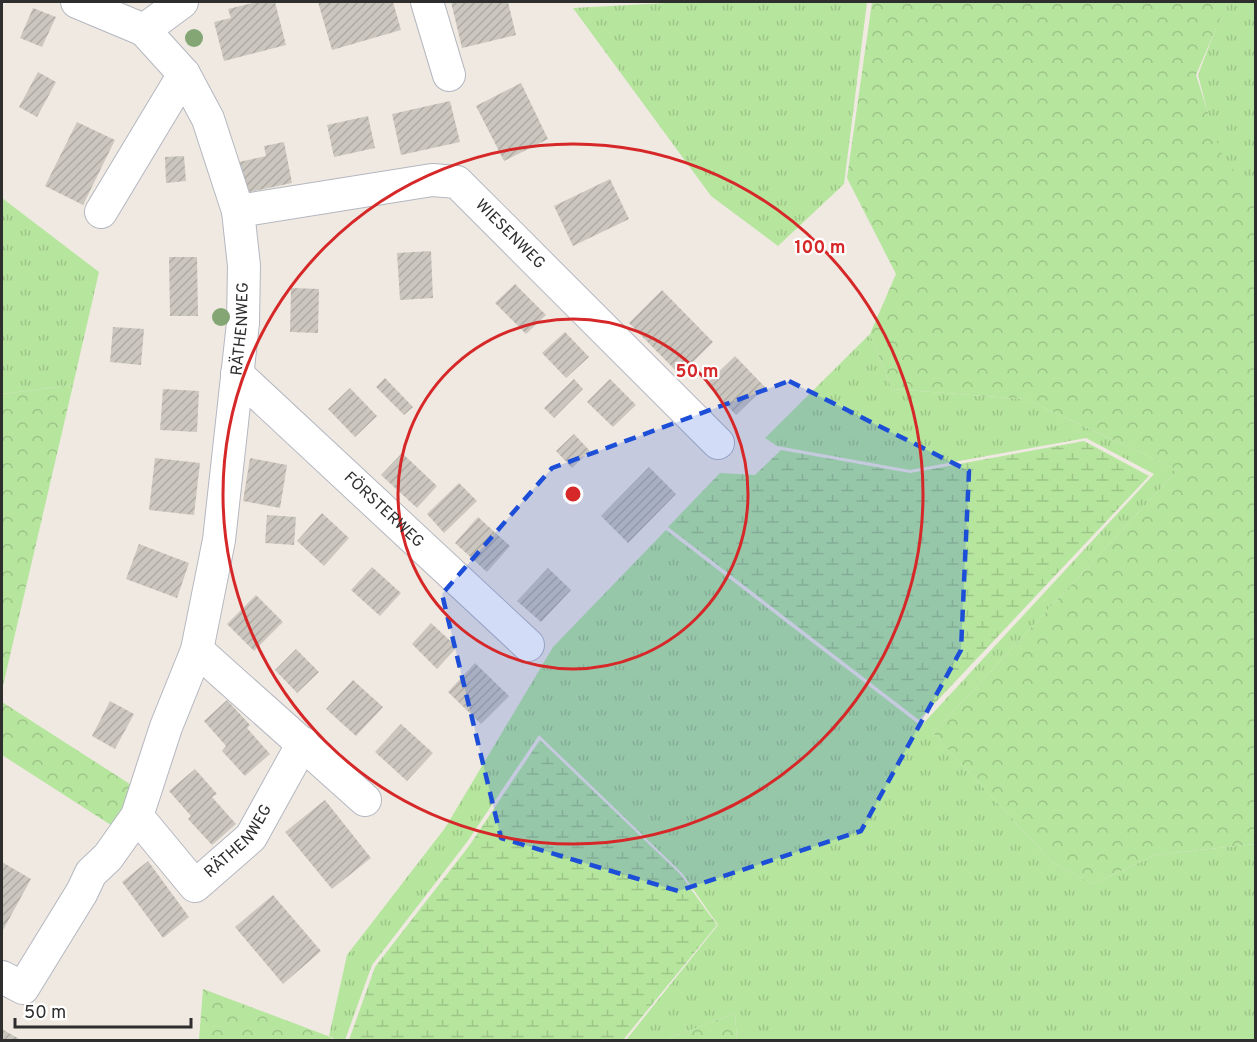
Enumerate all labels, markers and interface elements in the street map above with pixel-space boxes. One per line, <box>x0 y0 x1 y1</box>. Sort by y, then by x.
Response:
street label: WIESENWEG <box>470 195 549 274</box>
text: 100 m <box>794 237 846 260</box>
street label: RÄTHENWEG <box>227 282 254 377</box>
text: 50 m <box>675 361 719 384</box>
street label: FÖRSTERWEG <box>339 468 428 553</box>
centre of rings <box>563 484 583 504</box>
street label: RÄTHENWEG <box>201 801 277 883</box>
scale bar <box>15 991 190 1029</box>
text: 50 m <box>24 1002 66 1025</box>

